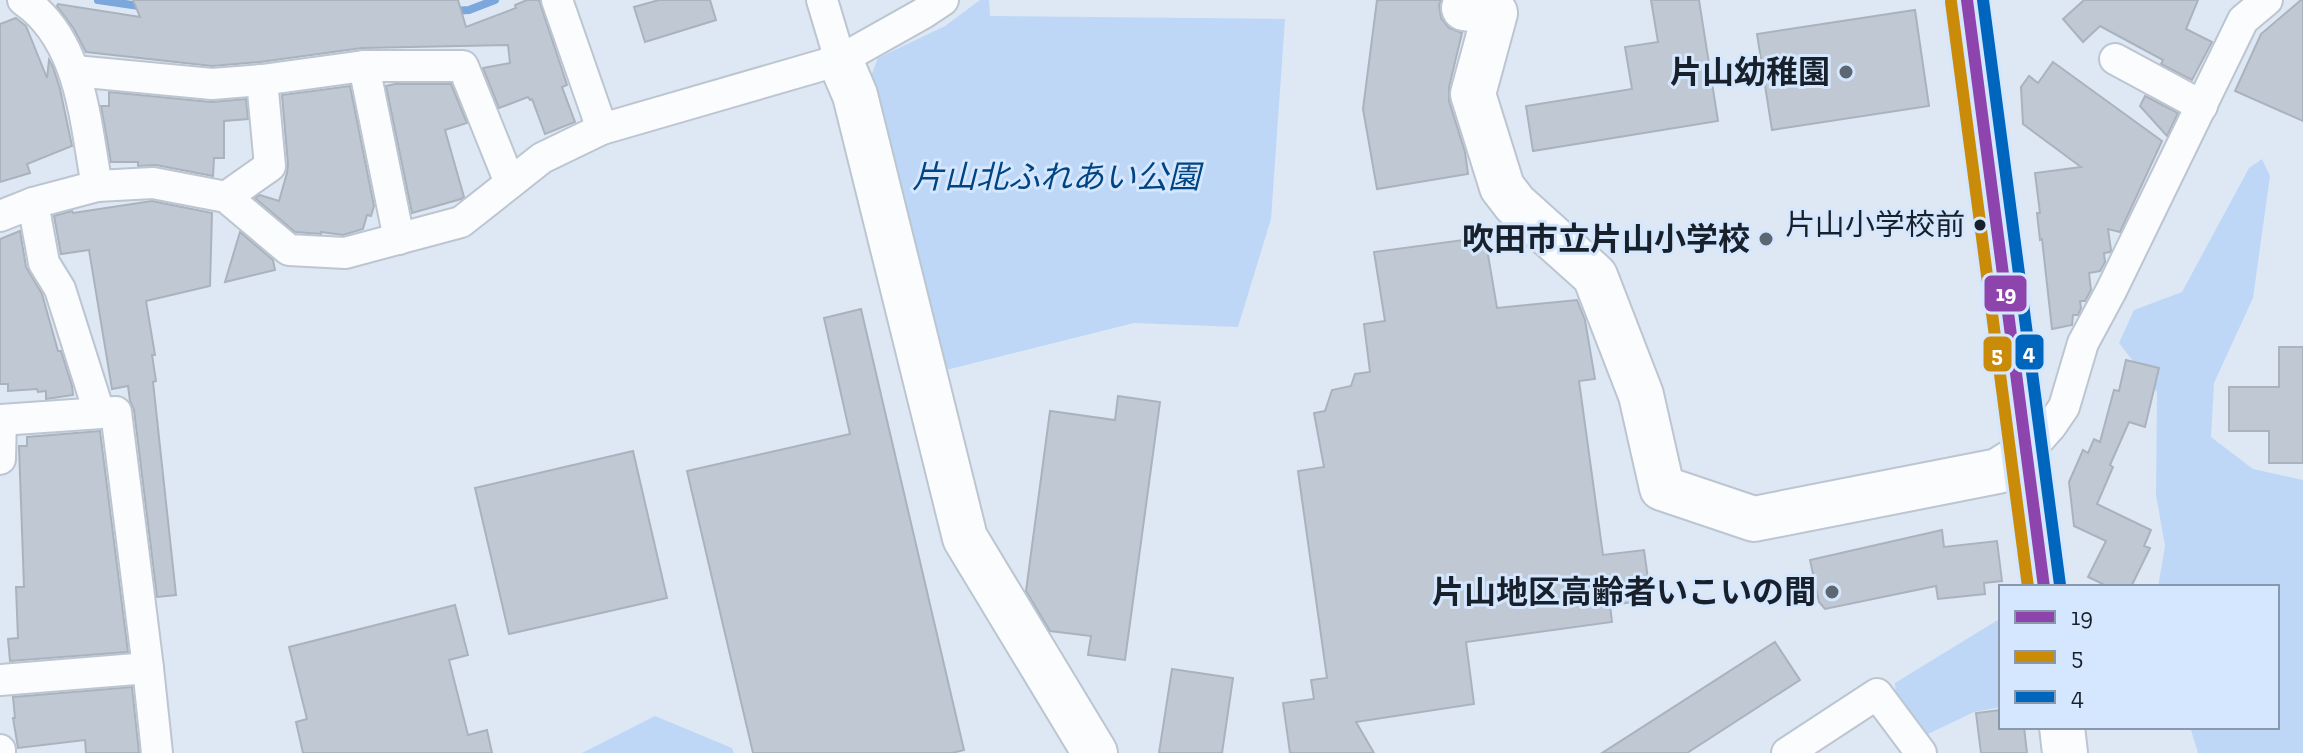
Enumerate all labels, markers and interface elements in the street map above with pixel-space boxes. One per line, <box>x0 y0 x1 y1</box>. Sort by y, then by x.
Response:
place label: 片山幼稚園 <box>1670 53 1830 91</box>
marker: 片山幼稚園 <box>1837 63 1855 81</box>
park label: 片山北ふれあい公園 <box>912 158 1204 196</box>
place label: 片山小学校前 <box>1785 207 1965 243</box>
marker: 片山小学校前 <box>1972 217 1988 233</box>
place label: 吹田市立片山小学校 <box>1462 220 1750 258</box>
marker: 吹田市立片山小学校 <box>1757 230 1775 248</box>
line badge: 19 <box>1983 274 2028 313</box>
text: 19 <box>1996 280 2017 307</box>
line badge: 4 <box>2014 333 2045 371</box>
line badge: 5 <box>1982 335 2013 373</box>
text: 4 <box>2023 339 2036 366</box>
text: 5 <box>1991 341 2003 368</box>
place label: 片山地区高齢者いこいの間 <box>1432 573 1816 611</box>
marker: 片山地区高齢者いこいの間 <box>1823 583 1841 601</box>
legend <box>1999 585 2279 729</box>
text: 19 <box>2071 602 2093 631</box>
text: 5 <box>2071 642 2083 671</box>
text: 4 <box>2071 682 2084 711</box>

